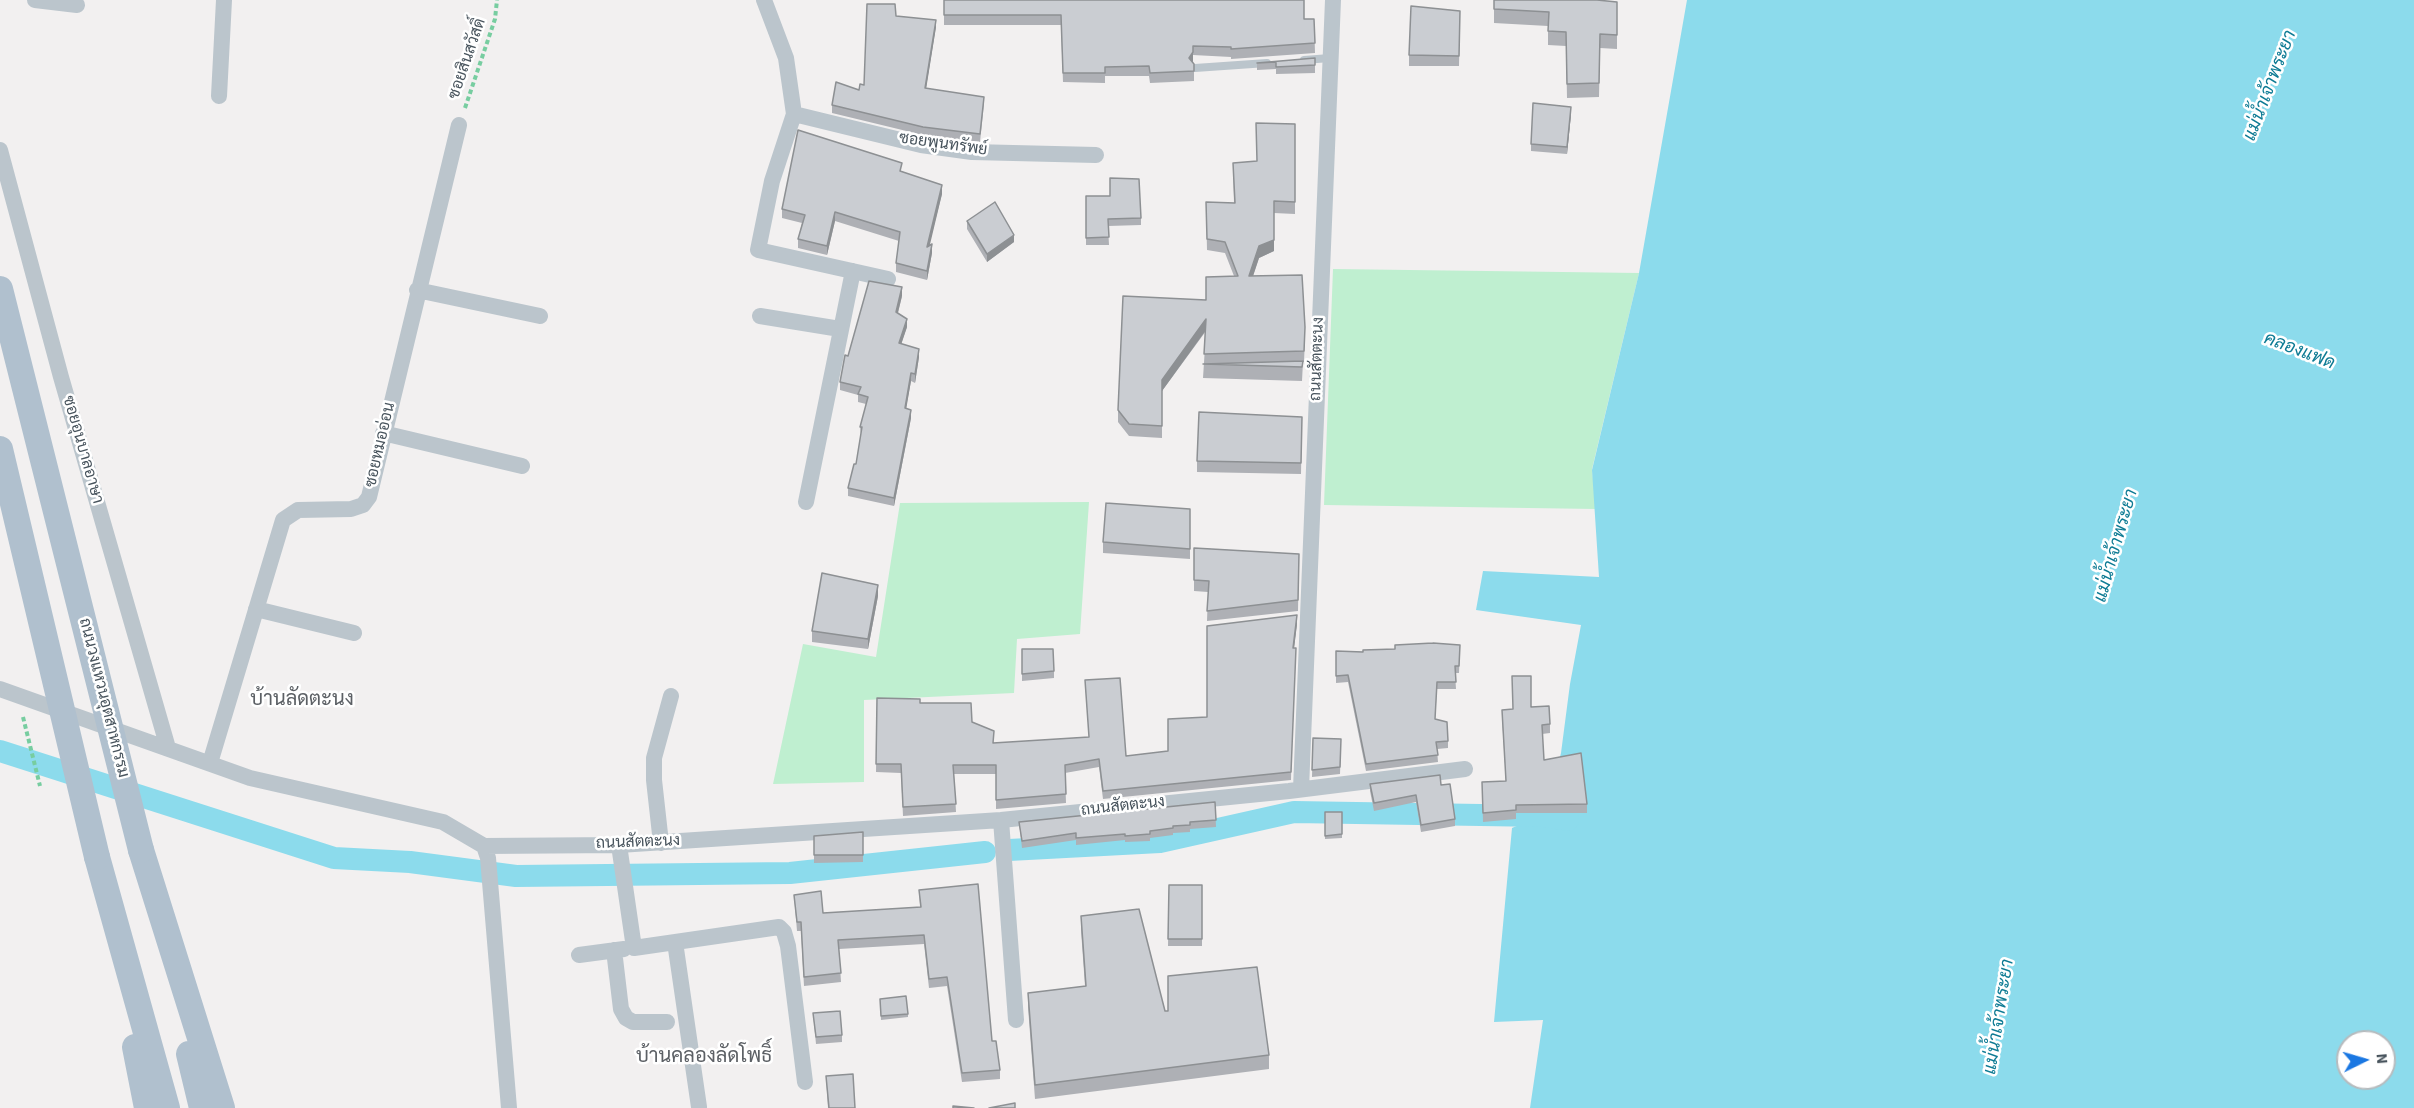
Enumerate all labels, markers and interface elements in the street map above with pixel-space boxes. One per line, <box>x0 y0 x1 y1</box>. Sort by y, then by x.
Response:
street label: ซอยสินสวัสดิ์ <box>445 16 491 102</box>
water label: แม่น้ำเจ้าพระยา <box>2240 28 2302 144</box>
street label: ซอยพูนทรัพย์ <box>898 129 988 161</box>
street label: ถนนสัตตะนง <box>1307 316 1329 402</box>
water label: คลองแฟด <box>2261 329 2337 375</box>
street label: ซอยอุนบาลอาษา <box>57 394 107 506</box>
street label: ซอยหมออ่อน <box>362 401 400 489</box>
water label: แม่น้ำเจ้าพระยา <box>2091 487 2143 605</box>
street label: ถนนวงแหวนอุตสาหกรรม <box>74 616 132 780</box>
district label: บ้านลัดตะนง <box>250 689 354 713</box>
street label: ถนนสัตตะนง <box>1080 793 1166 821</box>
street label: ถนนสัตตะนง <box>595 832 681 854</box>
water label: แม่น้ำเจ้าพระยา <box>1980 958 2020 1076</box>
north arrow <box>2336 1030 2396 1090</box>
district label: บ้านคลองลัดโพธิ์ <box>636 1046 772 1070</box>
text: N <box>2371 1052 2393 1065</box>

